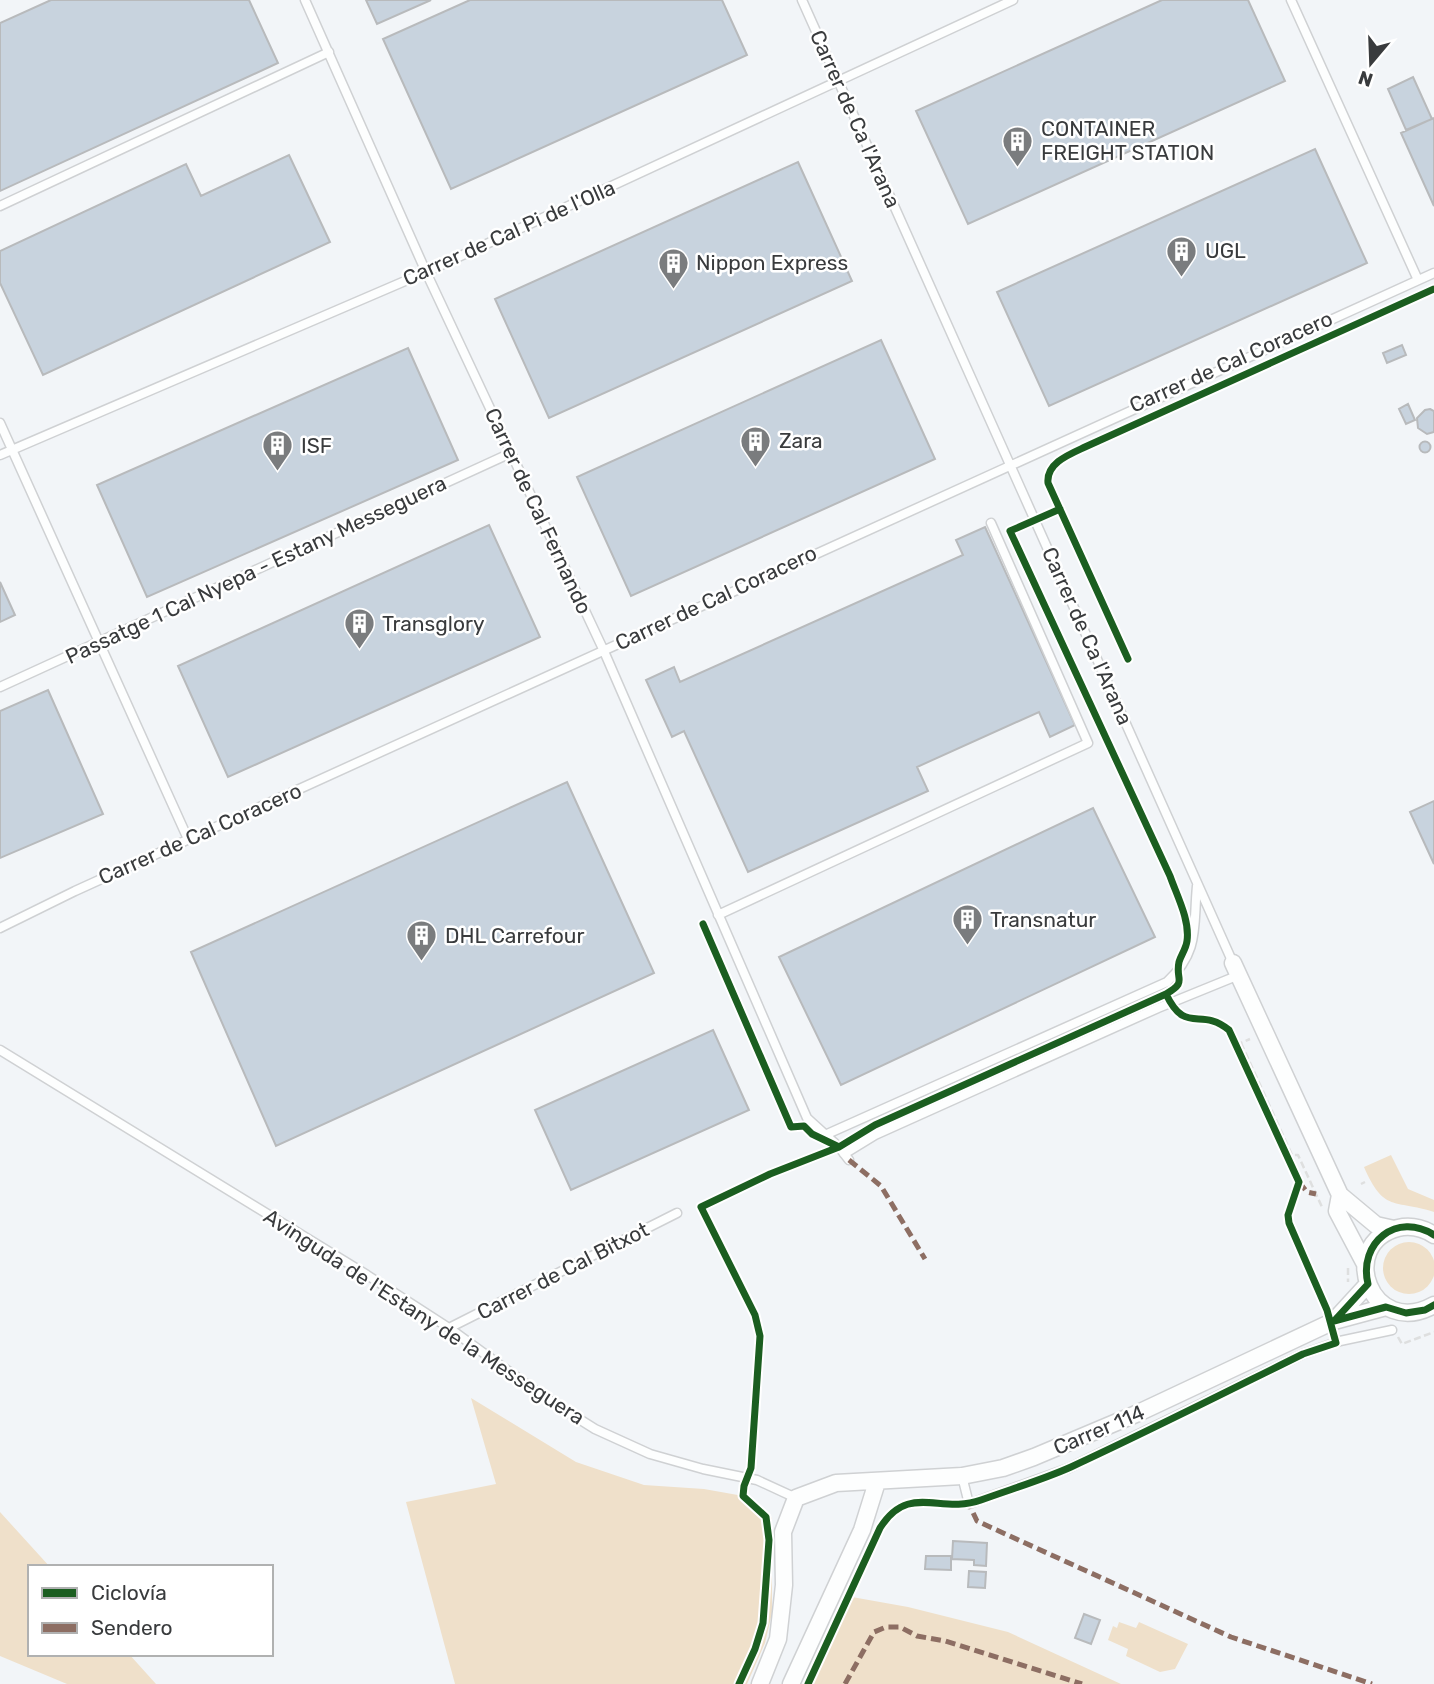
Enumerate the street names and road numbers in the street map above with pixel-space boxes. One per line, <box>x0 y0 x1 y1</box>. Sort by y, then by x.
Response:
street label: Carrer de Ca l'Arana <box>805 26 906 212</box>
street label: Carrer de Cal Pi de l'Olla <box>399 174 619 291</box>
street label: Carrer de Cal Coracero <box>1125 305 1336 418</box>
street label: Carrer de Cal Fernando <box>480 404 597 618</box>
street label: Passatge 1 Cal Nyepa - Estany Messeguera <box>61 470 450 669</box>
street label: Carrer de Cal Coracero <box>611 540 821 655</box>
street label: Carrer de Ca l'Arana <box>1037 543 1138 729</box>
street label: Carrer de Cal Coracero <box>94 777 305 890</box>
street label: Avinguda de l'Estany de la Messeguera <box>259 1203 589 1430</box>
street label: Carrer de Cal Bitxot <box>473 1216 653 1325</box>
street label: Carrer 114 <box>1049 1399 1148 1460</box>

